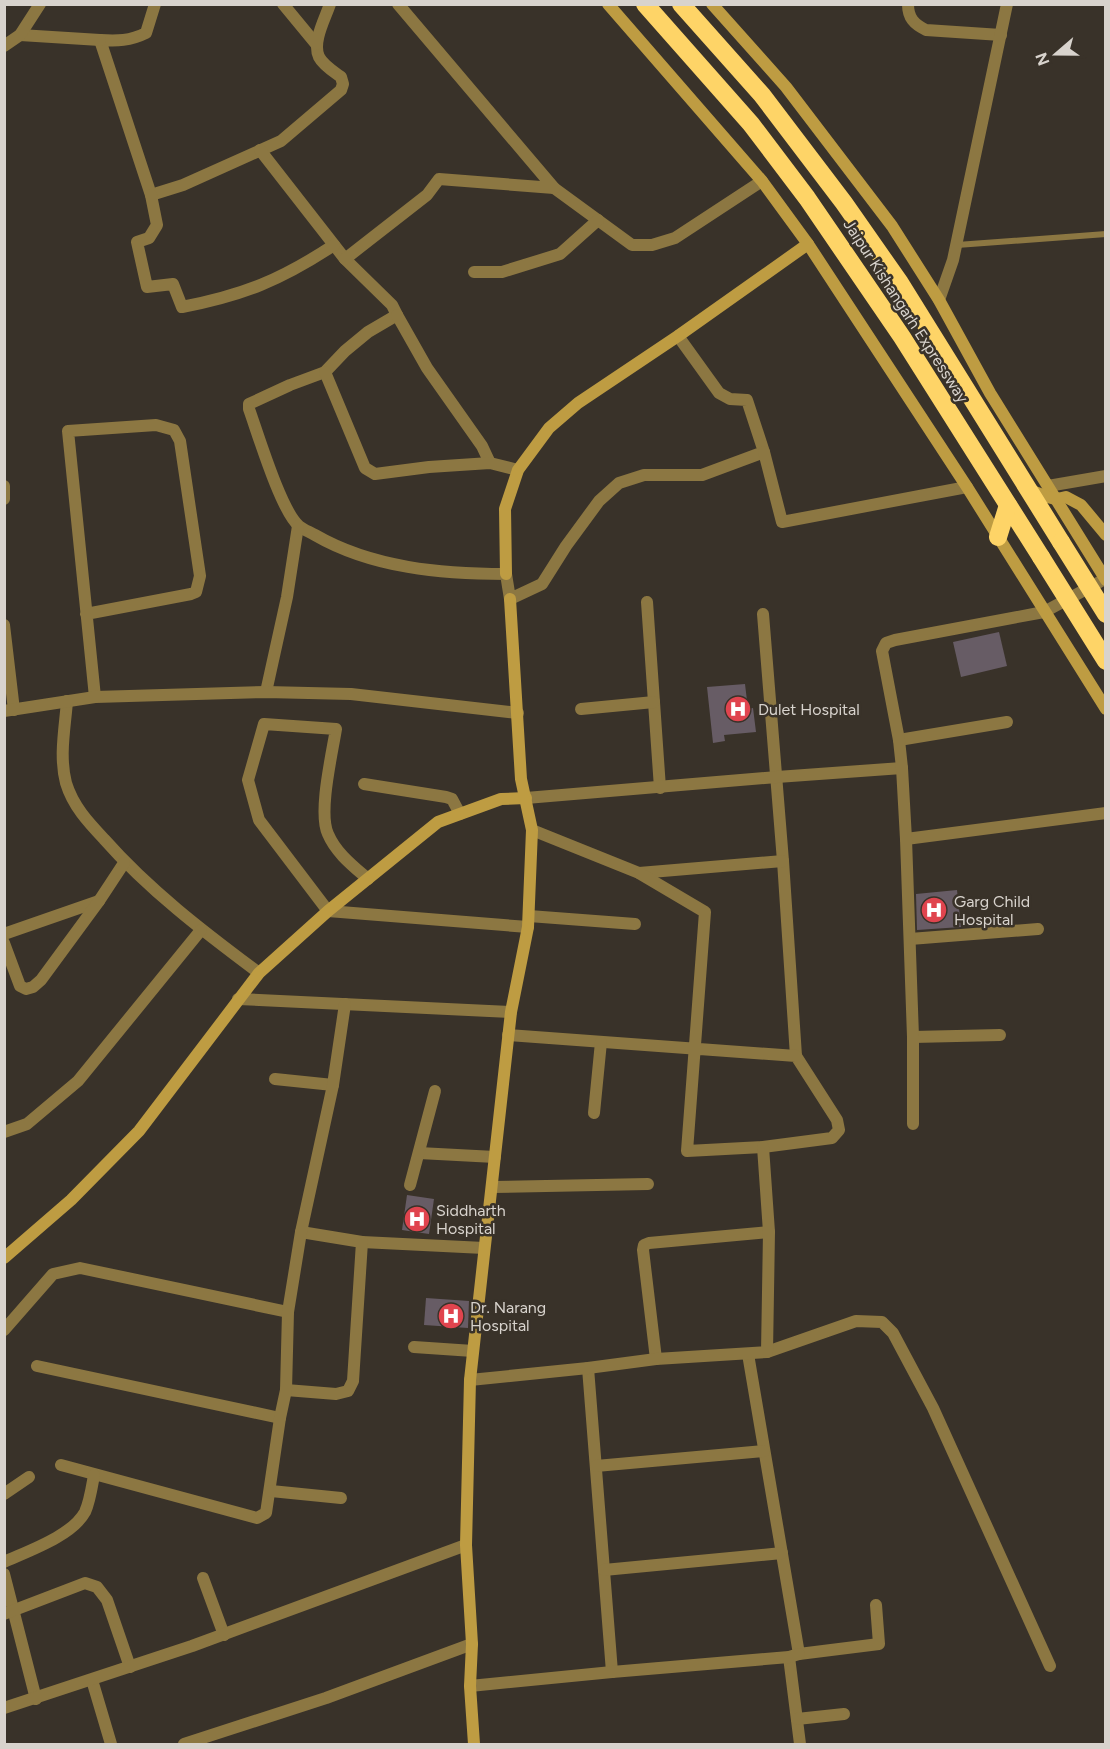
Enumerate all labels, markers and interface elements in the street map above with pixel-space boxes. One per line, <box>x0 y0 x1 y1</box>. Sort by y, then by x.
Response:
north arrow <box>1026 24 1086 84</box>
text: N <box>1031 50 1053 68</box>
street label: Jaipur Kishangarh Expressway <box>839 216 973 407</box>
hospital icon: Dulet Hospital <box>723 694 753 724</box>
place label: Dulet Hospital <box>758 700 860 719</box>
place label: Garg Child Hospital <box>954 892 1030 929</box>
hospital icon: Garg Child Hospital <box>919 895 949 925</box>
place label: Siddharth Hospital <box>436 1201 506 1238</box>
hospital icon: Siddharth Hospital <box>402 1204 432 1234</box>
place label: Dr. Narang Hospital <box>470 1298 546 1335</box>
hospital icon: Dr. Narang Hospital <box>436 1301 466 1331</box>

